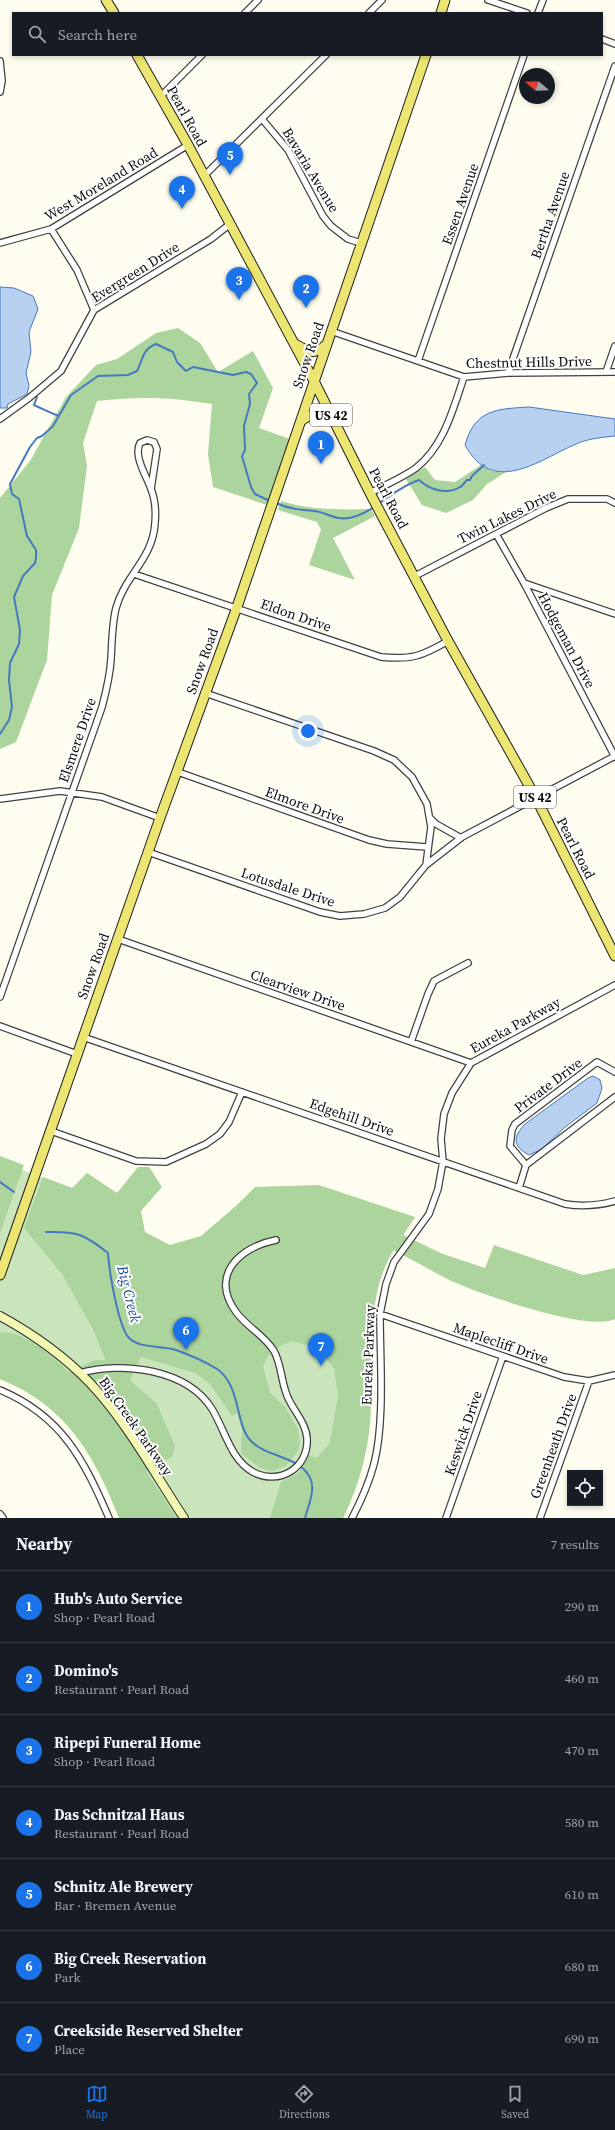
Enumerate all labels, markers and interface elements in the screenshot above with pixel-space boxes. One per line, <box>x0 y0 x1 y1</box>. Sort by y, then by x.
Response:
search box <box>12 12 603 56</box>
icon: search <box>26 23 48 45</box>
text: Search here <box>58 24 137 45</box>
north arrow <box>519 68 555 104</box>
street label: Pearl Road <box>162 82 212 150</box>
street label: Bavaria Avenue <box>278 124 344 216</box>
street label: West Moreland Road <box>41 142 161 226</box>
pin: 5 <box>217 142 243 175</box>
street label: Essen Avenue <box>437 160 483 248</box>
street label: Bertha Avenue <box>526 169 574 261</box>
pin: 4 <box>169 176 195 209</box>
street label: Evergreen Drive <box>87 237 183 307</box>
pin: 3 <box>226 267 252 300</box>
pin: 2 <box>293 275 319 308</box>
street label: Snow Road <box>287 319 329 391</box>
street label: Chestnut Hills Drive <box>466 351 592 373</box>
road number: US 42 <box>310 404 352 426</box>
pin: 1 <box>308 431 334 464</box>
street label: Pearl Road <box>364 464 414 532</box>
street label: Twin Lakes Drive <box>454 483 560 549</box>
street label: Hodgeman Drive <box>533 589 601 691</box>
street label: Eldon Drive <box>258 594 334 636</box>
street label: Snow Road <box>181 625 223 697</box>
street label: Elsmere Drive <box>53 695 101 785</box>
your location <box>298 721 318 741</box>
street label: Elmore Drive <box>263 781 347 829</box>
road number: US 42 <box>514 786 556 808</box>
street label: Pearl Road <box>552 814 600 882</box>
street label: Lotusdale Drive <box>238 862 338 912</box>
street label: Snow Road <box>72 930 114 1002</box>
street label: Clearview Drive <box>248 964 348 1016</box>
street label: Eureka Parkway <box>466 991 565 1058</box>
street label: Private Drive <box>510 1053 586 1117</box>
street label: Edgehill Drive <box>307 1093 397 1141</box>
water label: Big Creek <box>112 1262 147 1326</box>
street label: Eureka Parkway <box>356 1304 380 1406</box>
pin: 6 <box>173 1317 199 1350</box>
street label: Maplecliff Drive <box>451 1317 551 1369</box>
pin: 7 <box>308 1333 334 1366</box>
street label: Big Creek Parkway <box>94 1373 178 1480</box>
street label: Keswick Drive <box>439 1388 487 1478</box>
street label: Greenheath Drive <box>525 1391 581 1501</box>
map controls <box>567 1470 603 1506</box>
button: locate <box>567 1470 603 1506</box>
text: Nearby <box>16 1532 72 1556</box>
text: 7 results <box>551 1536 599 1553</box>
text: Hub's Auto Service <box>54 1588 182 1609</box>
text: 1 <box>25 1598 33 1615</box>
text: 290 m <box>565 1598 599 1615</box>
text: Shop · Pearl Road <box>54 1609 155 1626</box>
text: Domino's <box>54 1660 118 1681</box>
text: 2 <box>25 1670 33 1687</box>
text: 460 m <box>565 1670 599 1687</box>
text: Restaurant · Pearl Road <box>54 1681 189 1698</box>
text: Ripepi Funeral Home <box>54 1732 201 1753</box>
text: 3 <box>25 1742 33 1759</box>
text: 470 m <box>565 1742 599 1759</box>
text: Shop · Pearl Road <box>54 1753 155 1770</box>
text: Das Schnitzal Haus <box>54 1804 184 1825</box>
text: 4 <box>25 1814 33 1831</box>
text: 580 m <box>565 1814 599 1831</box>
text: Restaurant · Pearl Road <box>54 1825 189 1842</box>
text: Schnitz Ale Brewery <box>54 1876 193 1897</box>
text: 5 <box>25 1886 33 1903</box>
text: 610 m <box>565 1886 599 1903</box>
text: Bar · Bremen Avenue <box>54 1897 176 1914</box>
text: Big Creek Reservation <box>54 1948 206 1969</box>
text: 6 <box>25 1958 33 1975</box>
text: 680 m <box>565 1958 599 1975</box>
text: Park <box>54 1969 81 1986</box>
text: Creekside Reserved Shelter <box>54 2020 243 2041</box>
text: 7 <box>25 2030 33 2047</box>
text: 690 m <box>565 2030 599 2047</box>
text: Place <box>54 2041 85 2058</box>
tab: Map <box>86 2083 108 2122</box>
tab: Directions <box>279 2083 330 2122</box>
tab: Saved <box>501 2083 529 2122</box>

